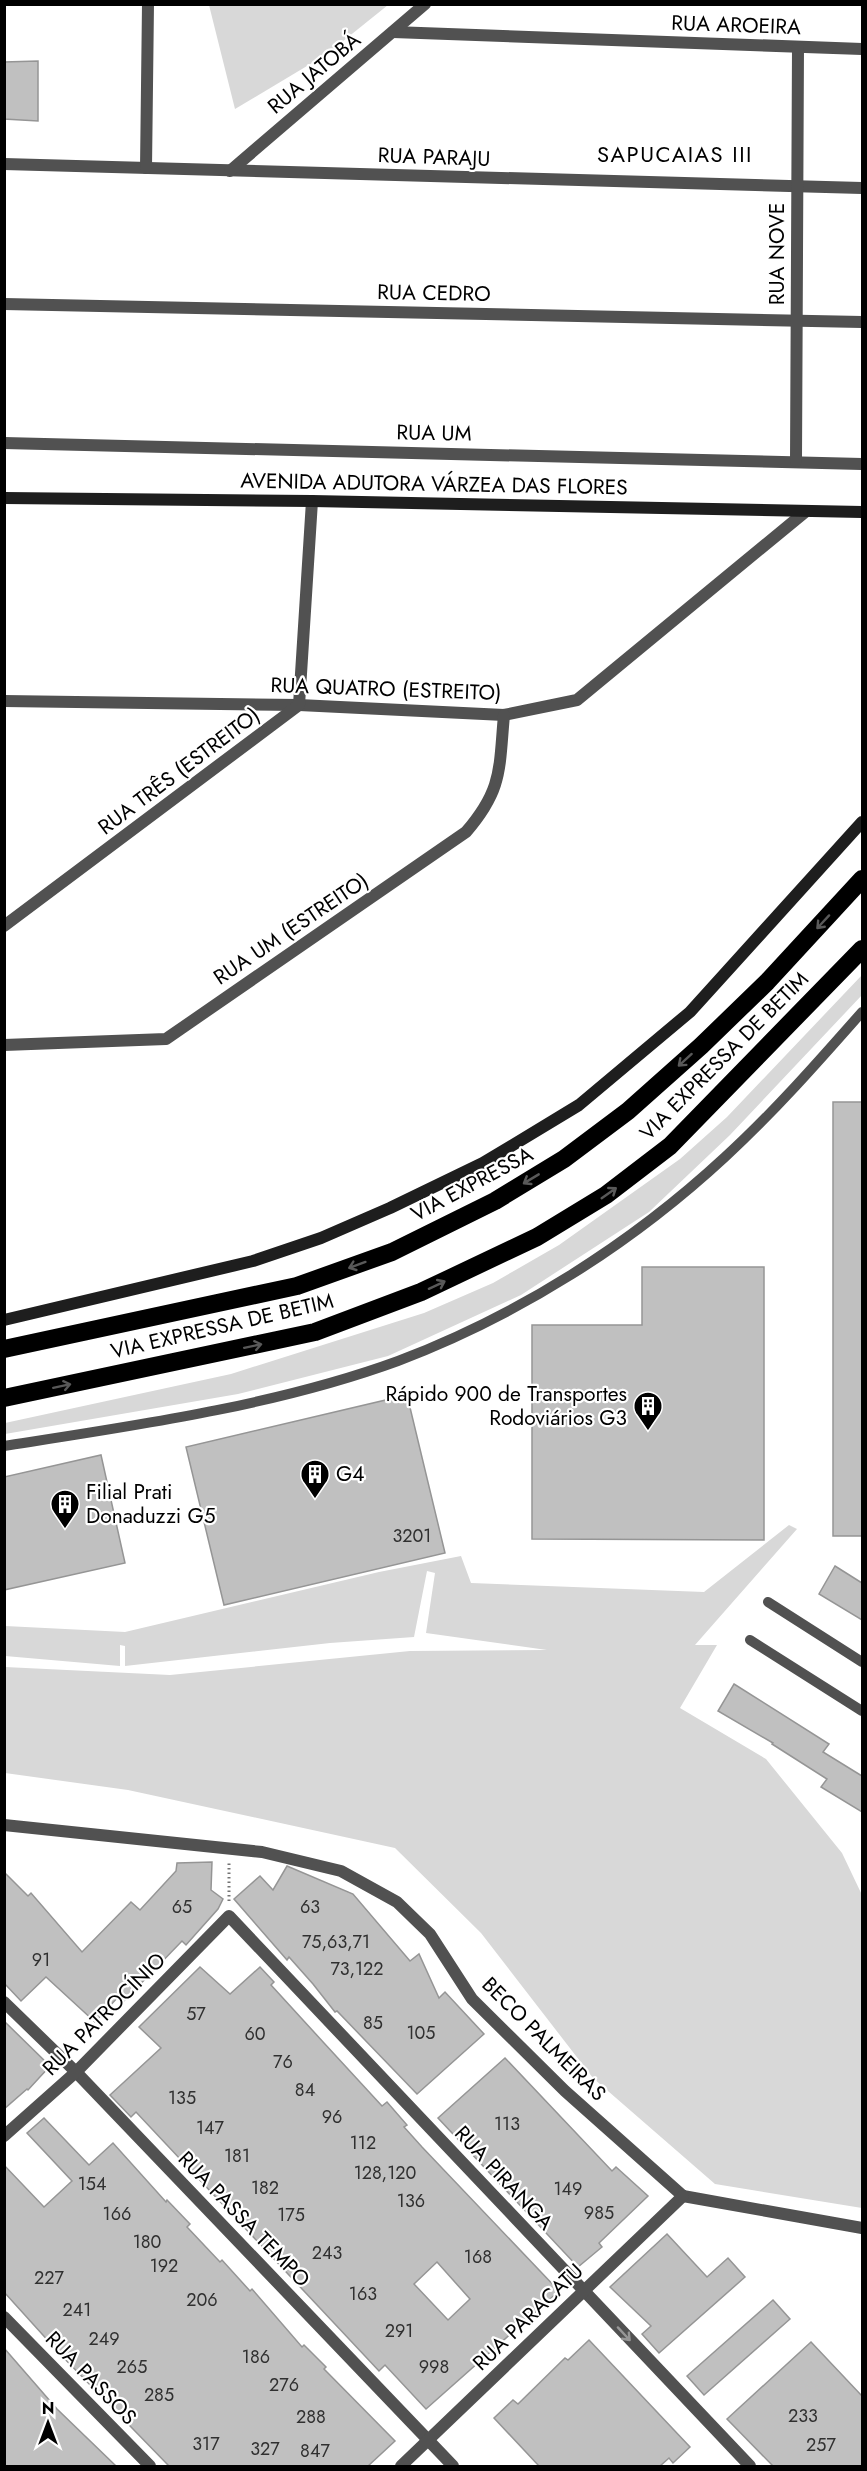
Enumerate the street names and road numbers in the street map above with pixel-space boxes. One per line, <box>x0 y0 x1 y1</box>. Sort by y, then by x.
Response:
street label: RUA AROEIRA <box>671 8 801 42</box>
street label: RUA JATOBÁ <box>261 25 367 121</box>
street label: RUA PARAJU <box>377 140 491 174</box>
street label: RUA NOVE <box>762 203 792 305</box>
street label: RUA CEDRO <box>377 277 491 309</box>
street label: RUA UM <box>396 417 472 449</box>
street label: AVENIDA ADUTORA VÁRZEA DAS FLORES <box>240 466 628 502</box>
street label: RUA QUATRO (ESTREITO) <box>270 670 502 708</box>
street label: RUA TRÊS (ESTREITO) <box>92 700 266 842</box>
street label: RUA UM (ESTREITO) <box>208 866 374 992</box>
street label: VIA EXPRESSA DE BETIM <box>633 965 815 1147</box>
street label: VIA EXPRESSA <box>406 1139 538 1229</box>
street label: VIA EXPRESSA DE BETIM <box>108 1286 336 1366</box>
street label: RUA PATROCÍNIO <box>36 1946 172 2082</box>
street label: BECO PALMEIRAS <box>475 1970 613 2108</box>
street label: RUA PIRANGA <box>448 2119 560 2237</box>
street label: RUA PASSA TEMPO <box>171 2144 317 2294</box>
street label: RUA PARACATU <box>466 2256 590 2378</box>
street label: RUA PASSOS <box>39 2324 143 2432</box>

